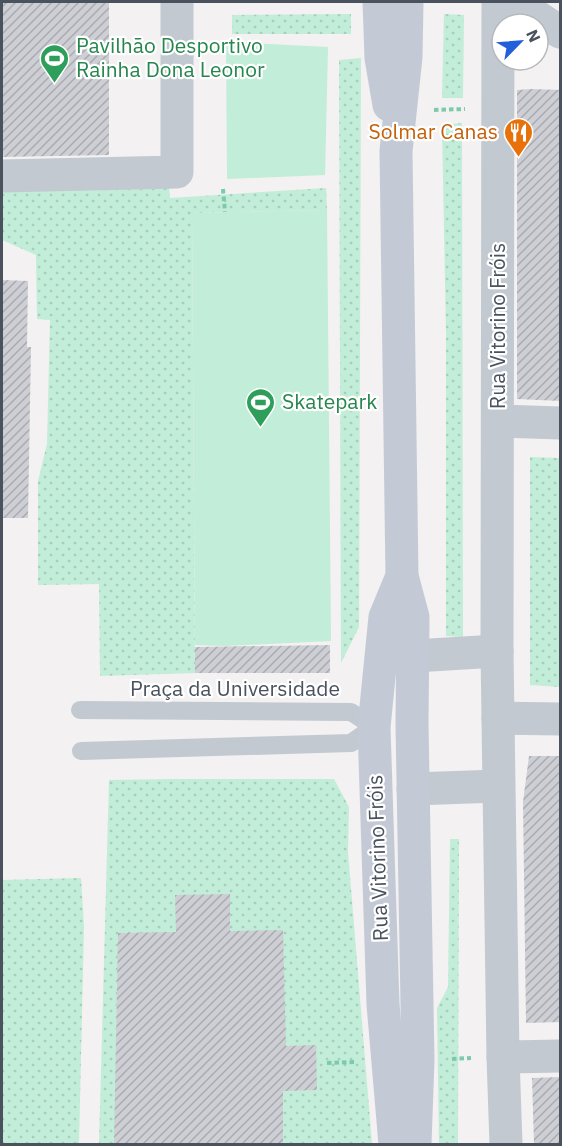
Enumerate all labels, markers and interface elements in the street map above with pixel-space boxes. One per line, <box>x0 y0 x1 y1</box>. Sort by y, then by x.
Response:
north arrow <box>490 12 550 72</box>
text: N <box>522 26 545 45</box>
place label: Pavilhão Desportivo Rainha Dona Leonor <box>76 31 265 83</box>
sports icon: Pavilhão Desportivo Rainha Dona Leonor <box>39 42 71 84</box>
restaurant icon: Solmar Canas <box>503 116 535 158</box>
place label: Solmar Canas <box>368 117 498 145</box>
street label: Rua Vitorino Fróis <box>483 243 511 409</box>
sports icon: Skatepark <box>245 386 277 428</box>
place label: Skatepark <box>282 387 377 415</box>
street label: Praça da Universidade <box>130 674 340 702</box>
street label: Rua Vitorino Fróis <box>360 774 394 942</box>

